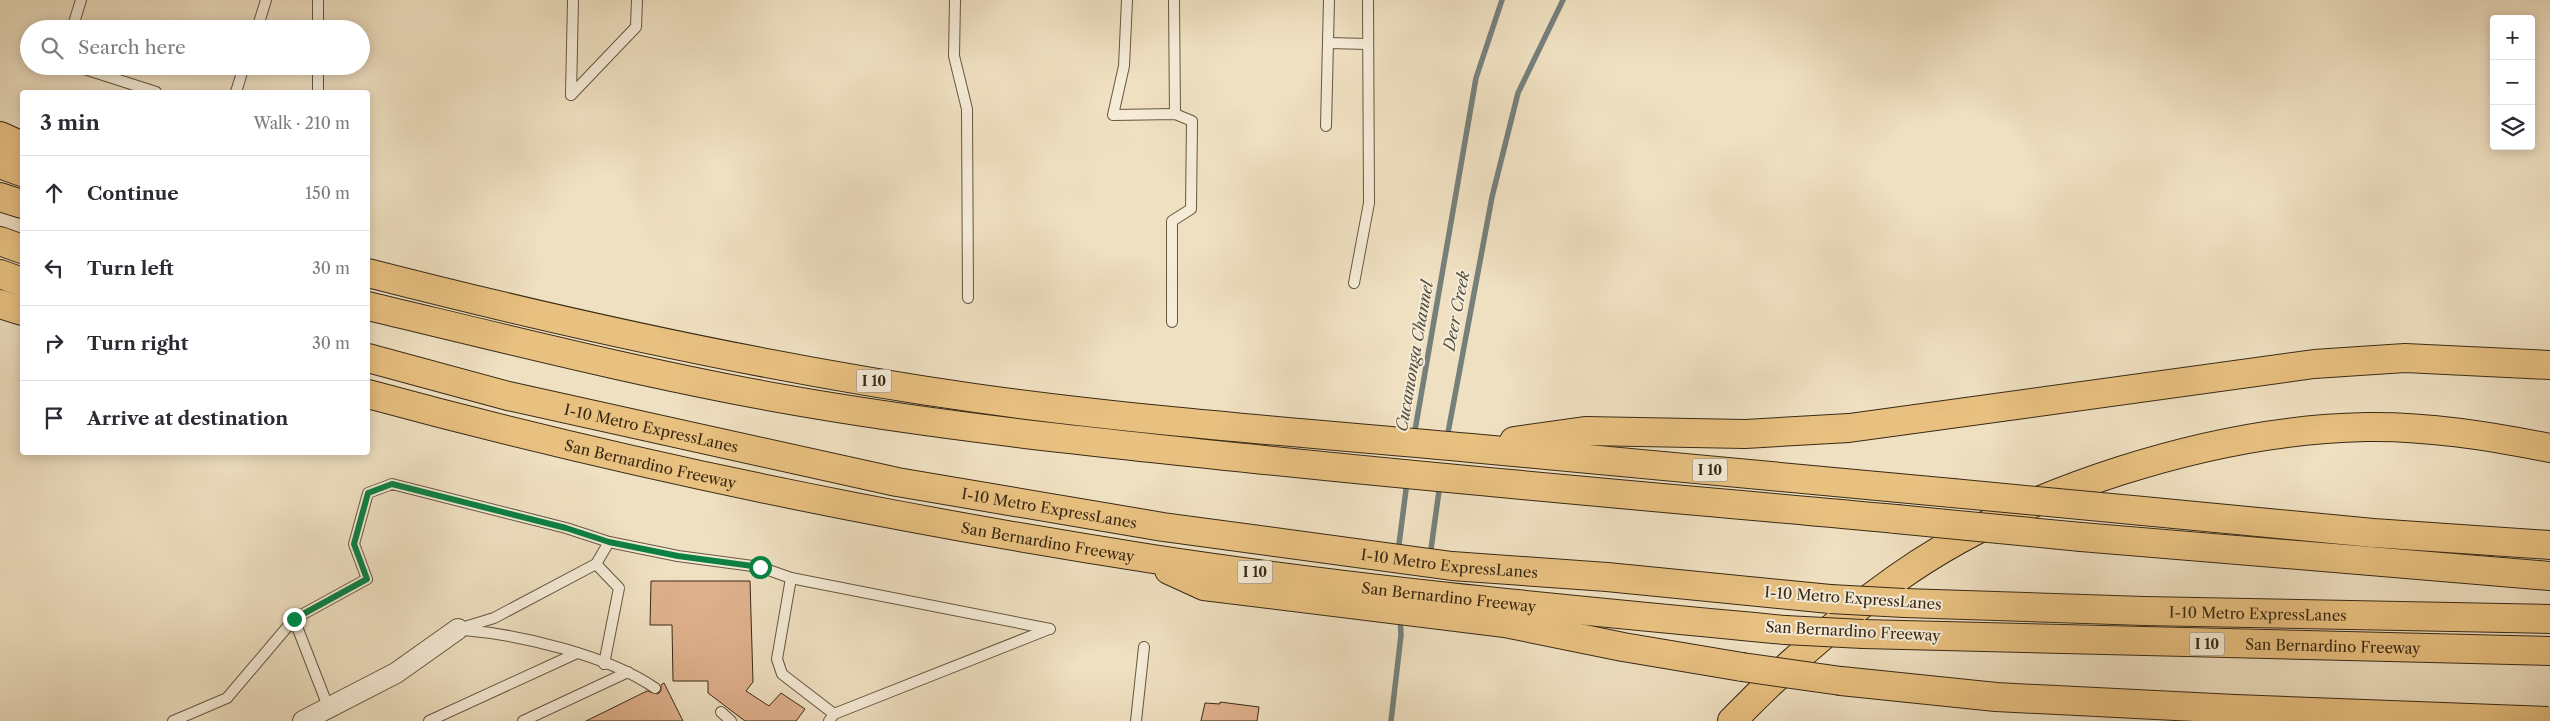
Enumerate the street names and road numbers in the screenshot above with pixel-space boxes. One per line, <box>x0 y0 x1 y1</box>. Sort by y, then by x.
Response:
road number: I 10 <box>856 370 892 392</box>
street label: I-10 Metro ExpressLanes <box>563 399 740 456</box>
street label: San Bernardino Freeway <box>563 435 739 492</box>
road number: I 10 <box>1692 458 1728 482</box>
street label: I-10 Metro ExpressLanes <box>960 484 1139 532</box>
street label: San Bernardino Freeway <box>960 518 1137 566</box>
street label: I-10 Metro ExpressLanes <box>1360 544 1539 582</box>
road number: I 10 <box>1238 560 1272 584</box>
street label: San Bernardino Freeway <box>1361 578 1538 616</box>
street label: I-10 Metro ExpressLanes <box>1764 582 1942 614</box>
street label: I-10 Metro ExpressLanes <box>2169 602 2347 624</box>
street label: San Bernardino Freeway <box>1765 617 1942 645</box>
road number: I 10 <box>2190 633 2224 656</box>
street label: San Bernardino Freeway <box>2245 634 2421 657</box>

